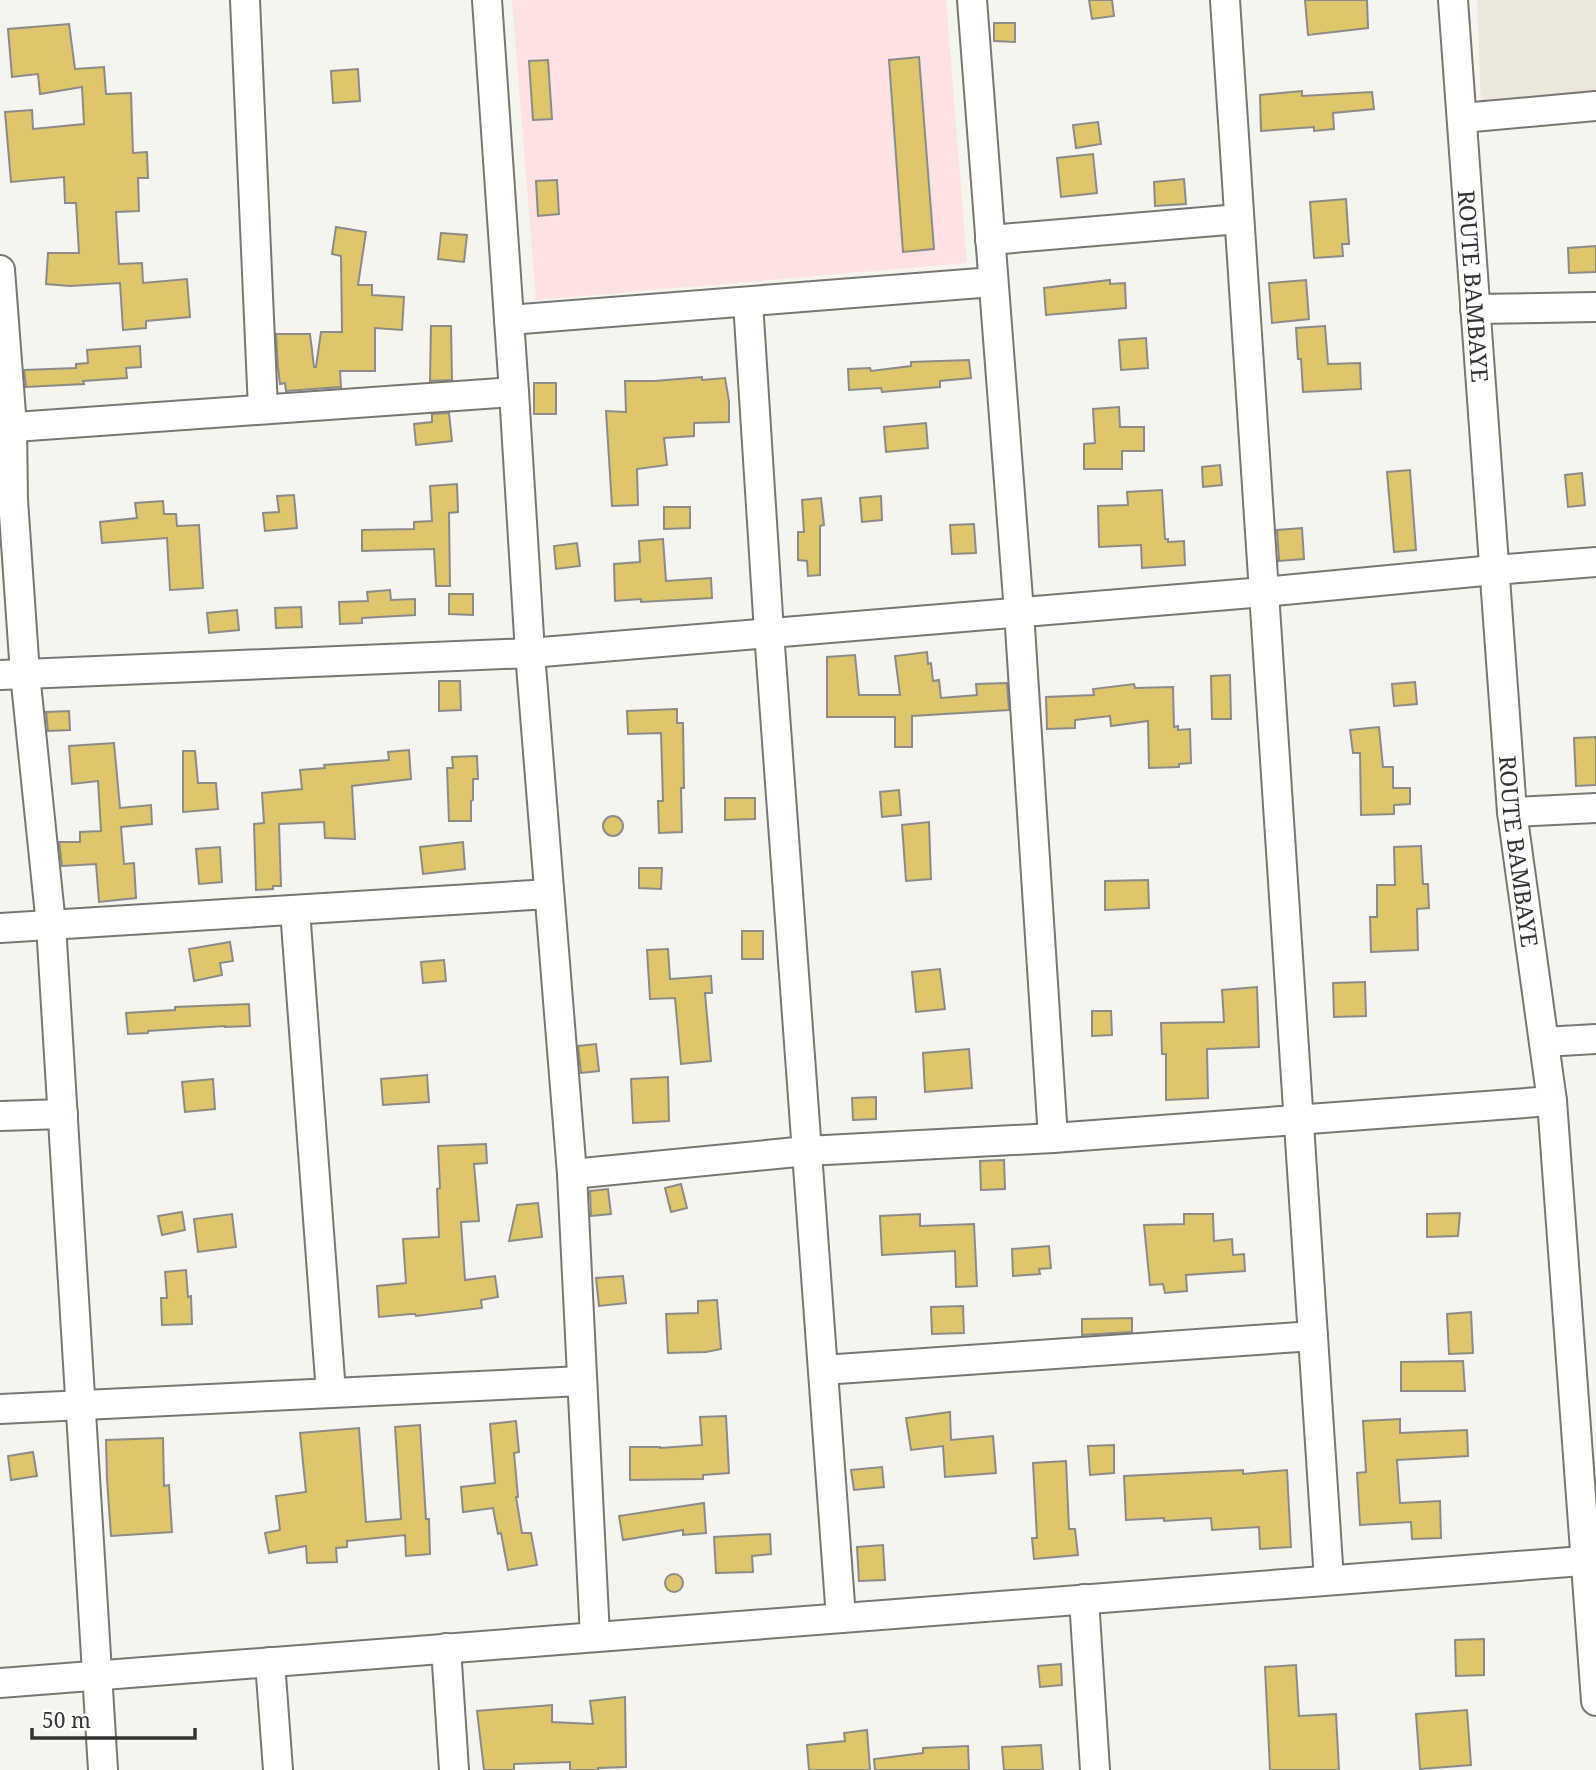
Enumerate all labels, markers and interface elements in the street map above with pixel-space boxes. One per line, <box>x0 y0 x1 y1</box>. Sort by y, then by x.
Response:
street label: ROUTE BAMBAYE <box>1451 189 1497 384</box>
street label: ROUTE BAMBAYE <box>1492 754 1547 949</box>
scale bar <box>32 1696 194 1740</box>
text: 50 m <box>42 1706 91 1734</box>

